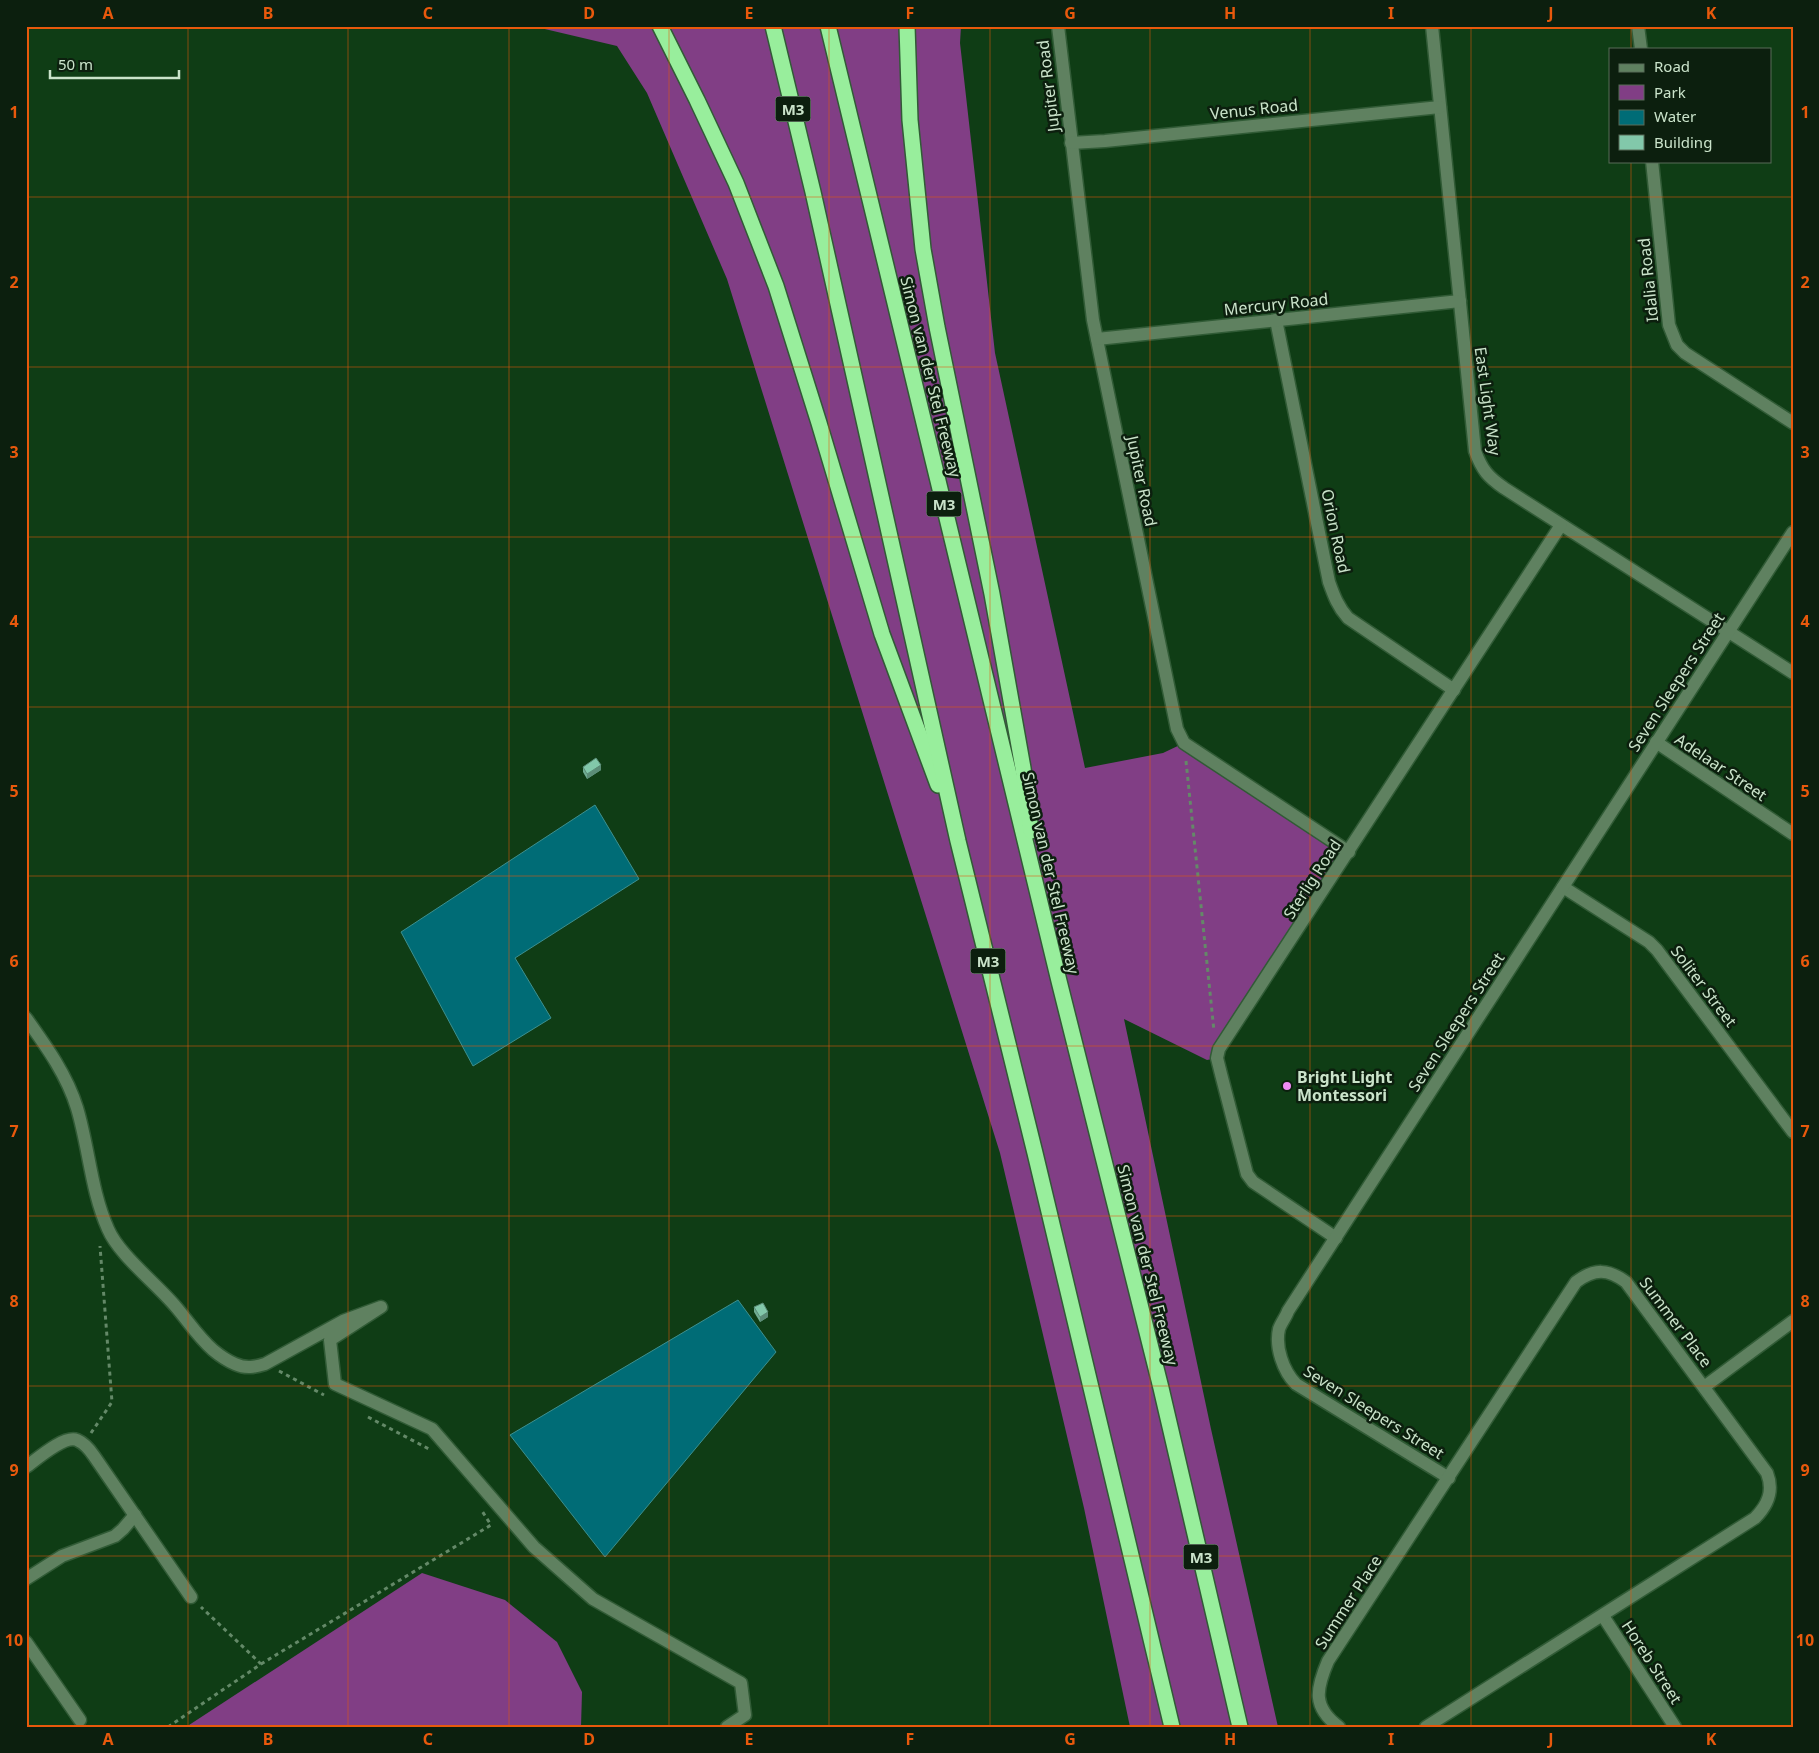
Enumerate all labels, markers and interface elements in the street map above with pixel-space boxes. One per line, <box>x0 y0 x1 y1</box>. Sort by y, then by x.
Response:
text: A <box>102 2 114 24</box>
text: B <box>263 2 273 24</box>
text: C <box>423 2 433 24</box>
text: D <box>583 2 595 24</box>
text: E <box>745 2 754 24</box>
text: F <box>906 2 914 24</box>
text: G <box>1064 2 1076 24</box>
text: H <box>1224 2 1236 24</box>
text: I <box>1388 2 1394 24</box>
text: J <box>1546 2 1554 24</box>
text: K <box>1706 2 1717 24</box>
street label: Jupiter Road <box>1031 39 1065 135</box>
scale bar <box>50 48 179 80</box>
legend <box>1609 48 1772 162</box>
text: 50 m <box>58 54 93 74</box>
text: Road <box>1654 56 1690 76</box>
text: Park <box>1654 82 1686 102</box>
street label: Venus Road <box>1209 93 1299 125</box>
road number: M3 <box>776 96 810 122</box>
text: 1 <box>9 101 19 123</box>
text: 1 <box>1800 101 1810 123</box>
text: Water <box>1654 106 1696 126</box>
text: Building <box>1654 132 1712 152</box>
street label: Idalia Road <box>1633 237 1663 323</box>
text: 2 <box>9 271 19 293</box>
text: 2 <box>1800 271 1810 293</box>
street label: Simon van der Stel Freeway <box>895 274 967 481</box>
street label: Mercury Road <box>1223 288 1329 320</box>
street label: East Light Way <box>1469 345 1507 457</box>
street label: Jupiter Road <box>1121 432 1162 528</box>
text: 3 <box>9 441 19 463</box>
text: 3 <box>1800 441 1810 463</box>
street label: Orion Road <box>1316 487 1356 575</box>
road number: M3 <box>926 492 962 516</box>
street label: Seven Sleepers Street <box>1623 608 1729 756</box>
text: 4 <box>9 610 19 632</box>
text: 4 <box>1800 610 1810 632</box>
street label: Adelaar Street <box>1671 728 1772 806</box>
street label: Simon van der Stel Freeway <box>1017 770 1085 977</box>
text: 5 <box>9 780 19 802</box>
text: 5 <box>1800 780 1810 802</box>
street label: Sterlig Road <box>1278 835 1346 923</box>
street label: Soliter Street <box>1666 941 1742 1032</box>
road number: M3 <box>970 948 1006 974</box>
street label: Seven Sleepers Street <box>1403 948 1509 1096</box>
text: 6 <box>9 950 19 972</box>
text: 6 <box>1800 950 1810 972</box>
place label: Bright Light Montessori <box>1297 1066 1392 1106</box>
marker: Bright Light Montessori <box>1281 1080 1293 1092</box>
text: 7 <box>9 1120 19 1142</box>
text: 7 <box>1800 1120 1810 1142</box>
street label: Simon van der Stel Freeway <box>1112 1162 1184 1369</box>
street label: Summer Place <box>1635 1272 1717 1372</box>
text: 8 <box>9 1290 19 1312</box>
text: 8 <box>1800 1290 1810 1312</box>
street label: Seven Sleepers Street <box>1300 1360 1449 1464</box>
text: 9 <box>9 1459 19 1481</box>
text: 9 <box>1800 1459 1810 1481</box>
road number: M3 <box>1184 1544 1218 1570</box>
street label: Summer Place <box>1309 1551 1387 1653</box>
street label: Horeb Street <box>1617 1616 1687 1708</box>
text: 10 <box>5 1629 23 1651</box>
text: 10 <box>1796 1629 1814 1651</box>
text: A <box>102 1728 114 1750</box>
text: B <box>263 1728 273 1750</box>
text: C <box>423 1728 433 1750</box>
text: D <box>583 1728 595 1750</box>
text: E <box>745 1728 754 1750</box>
text: F <box>906 1728 914 1750</box>
text: G <box>1064 1728 1076 1750</box>
text: H <box>1224 1728 1236 1750</box>
text: I <box>1388 1728 1394 1750</box>
text: J <box>1546 1728 1554 1750</box>
text: K <box>1706 1728 1717 1750</box>

